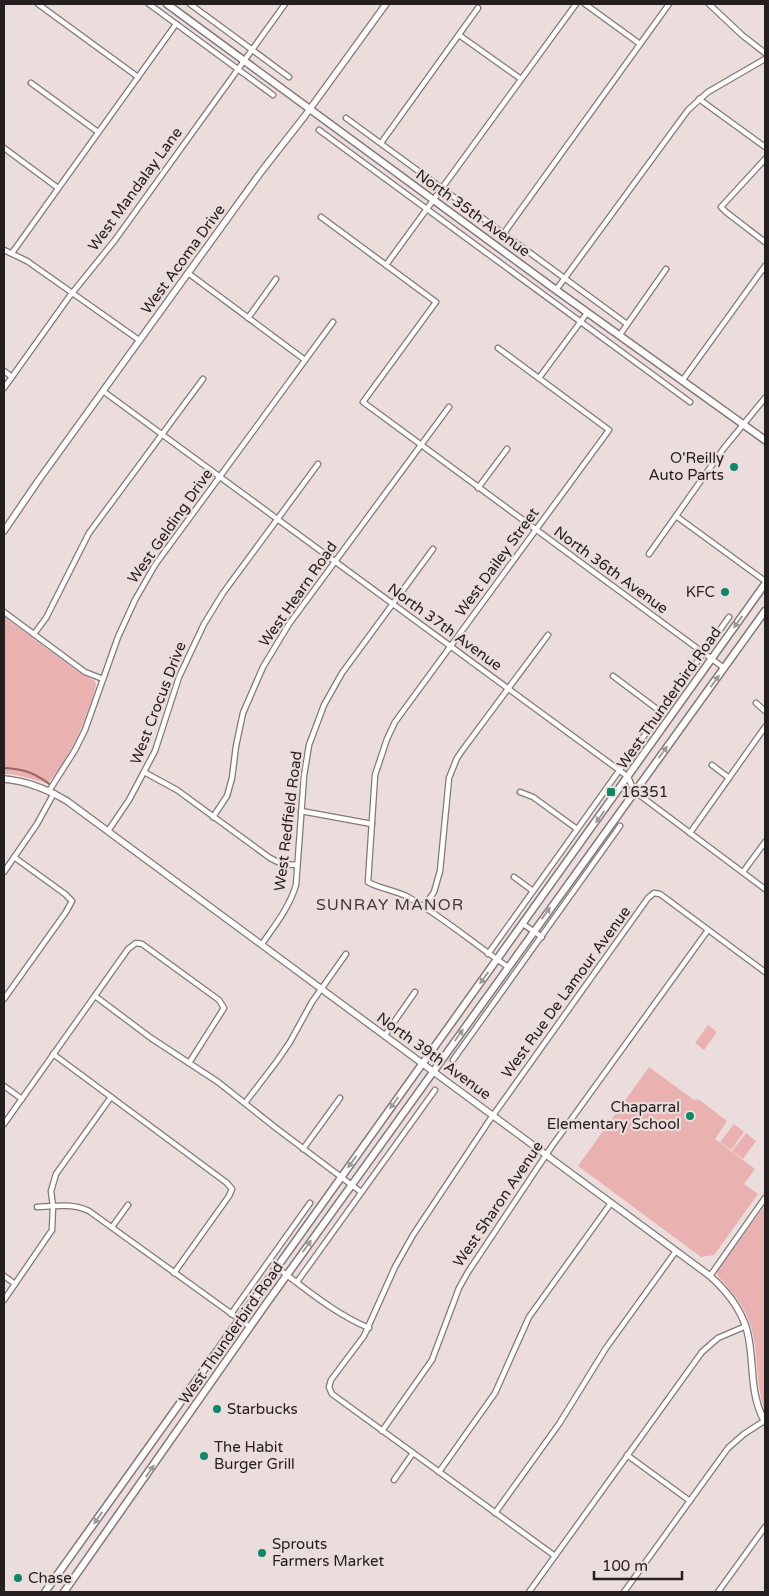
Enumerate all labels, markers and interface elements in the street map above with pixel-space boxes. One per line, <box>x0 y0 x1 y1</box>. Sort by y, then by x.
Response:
street label: West Mandalay Lane <box>84 124 186 254</box>
street label: North 35th Avenue <box>412 166 534 260</box>
street label: West Acoma Drive <box>137 201 229 317</box>
place label: O'Reilly Auto Parts <box>648 449 724 484</box>
marker: O'Reilly Auto Parts <box>728 461 740 473</box>
street label: West Gelding Drive <box>124 465 216 587</box>
street label: West Dailey Street <box>452 504 543 620</box>
street label: North 36th Avenue <box>550 523 672 617</box>
street label: West Hearn Road <box>255 538 341 650</box>
street label: North 37th Avenue <box>384 580 506 674</box>
place label: KFC <box>686 583 715 601</box>
marker: KFC <box>719 586 731 598</box>
one-way arrow <box>733 615 743 628</box>
street label: West Thunderbird Road <box>613 623 725 773</box>
street label: West Crocus Drive <box>126 639 190 767</box>
one-way arrow <box>710 674 720 688</box>
one-way arrow <box>658 745 668 759</box>
street label: West Redfield Road <box>270 750 306 892</box>
place label: 16351 <box>621 783 668 801</box>
marker: 16351 <box>605 786 617 798</box>
one-way arrow <box>594 810 605 823</box>
district label: SUNRAY MANOR <box>316 895 464 915</box>
street label: West Rue De Lamour Avenue <box>498 903 634 1081</box>
one-way arrow <box>541 907 552 920</box>
one-way arrow <box>479 971 489 985</box>
street label: North 39th Avenue <box>373 1009 495 1103</box>
one-way arrow <box>454 1028 464 1042</box>
one-way arrow <box>389 1096 400 1109</box>
place label: Chaparral Elementary School <box>547 1098 680 1133</box>
marker: Chaparral Elementary School <box>684 1110 696 1122</box>
street label: West Sharon Avenue <box>449 1138 547 1270</box>
one-way arrow <box>347 1155 357 1169</box>
one-way arrow <box>302 1239 312 1253</box>
street label: West Thunderbird Road <box>175 1258 287 1408</box>
place label: Starbucks <box>227 1400 298 1418</box>
marker: Starbucks <box>211 1403 223 1415</box>
place label: The Habit Burger Grill <box>214 1438 295 1473</box>
marker: The Habit Burger Grill <box>198 1450 210 1462</box>
one-way arrow <box>145 1464 154 1478</box>
one-way arrow <box>93 1511 103 1524</box>
place label: Sprouts Farmers Market <box>272 1535 384 1570</box>
marker: Sprouts Farmers Market <box>256 1547 268 1559</box>
scale bar <box>594 1548 682 1580</box>
text: 100 m <box>602 1557 648 1575</box>
place label: Chase <box>28 1569 72 1587</box>
marker: Chase <box>12 1572 24 1584</box>

